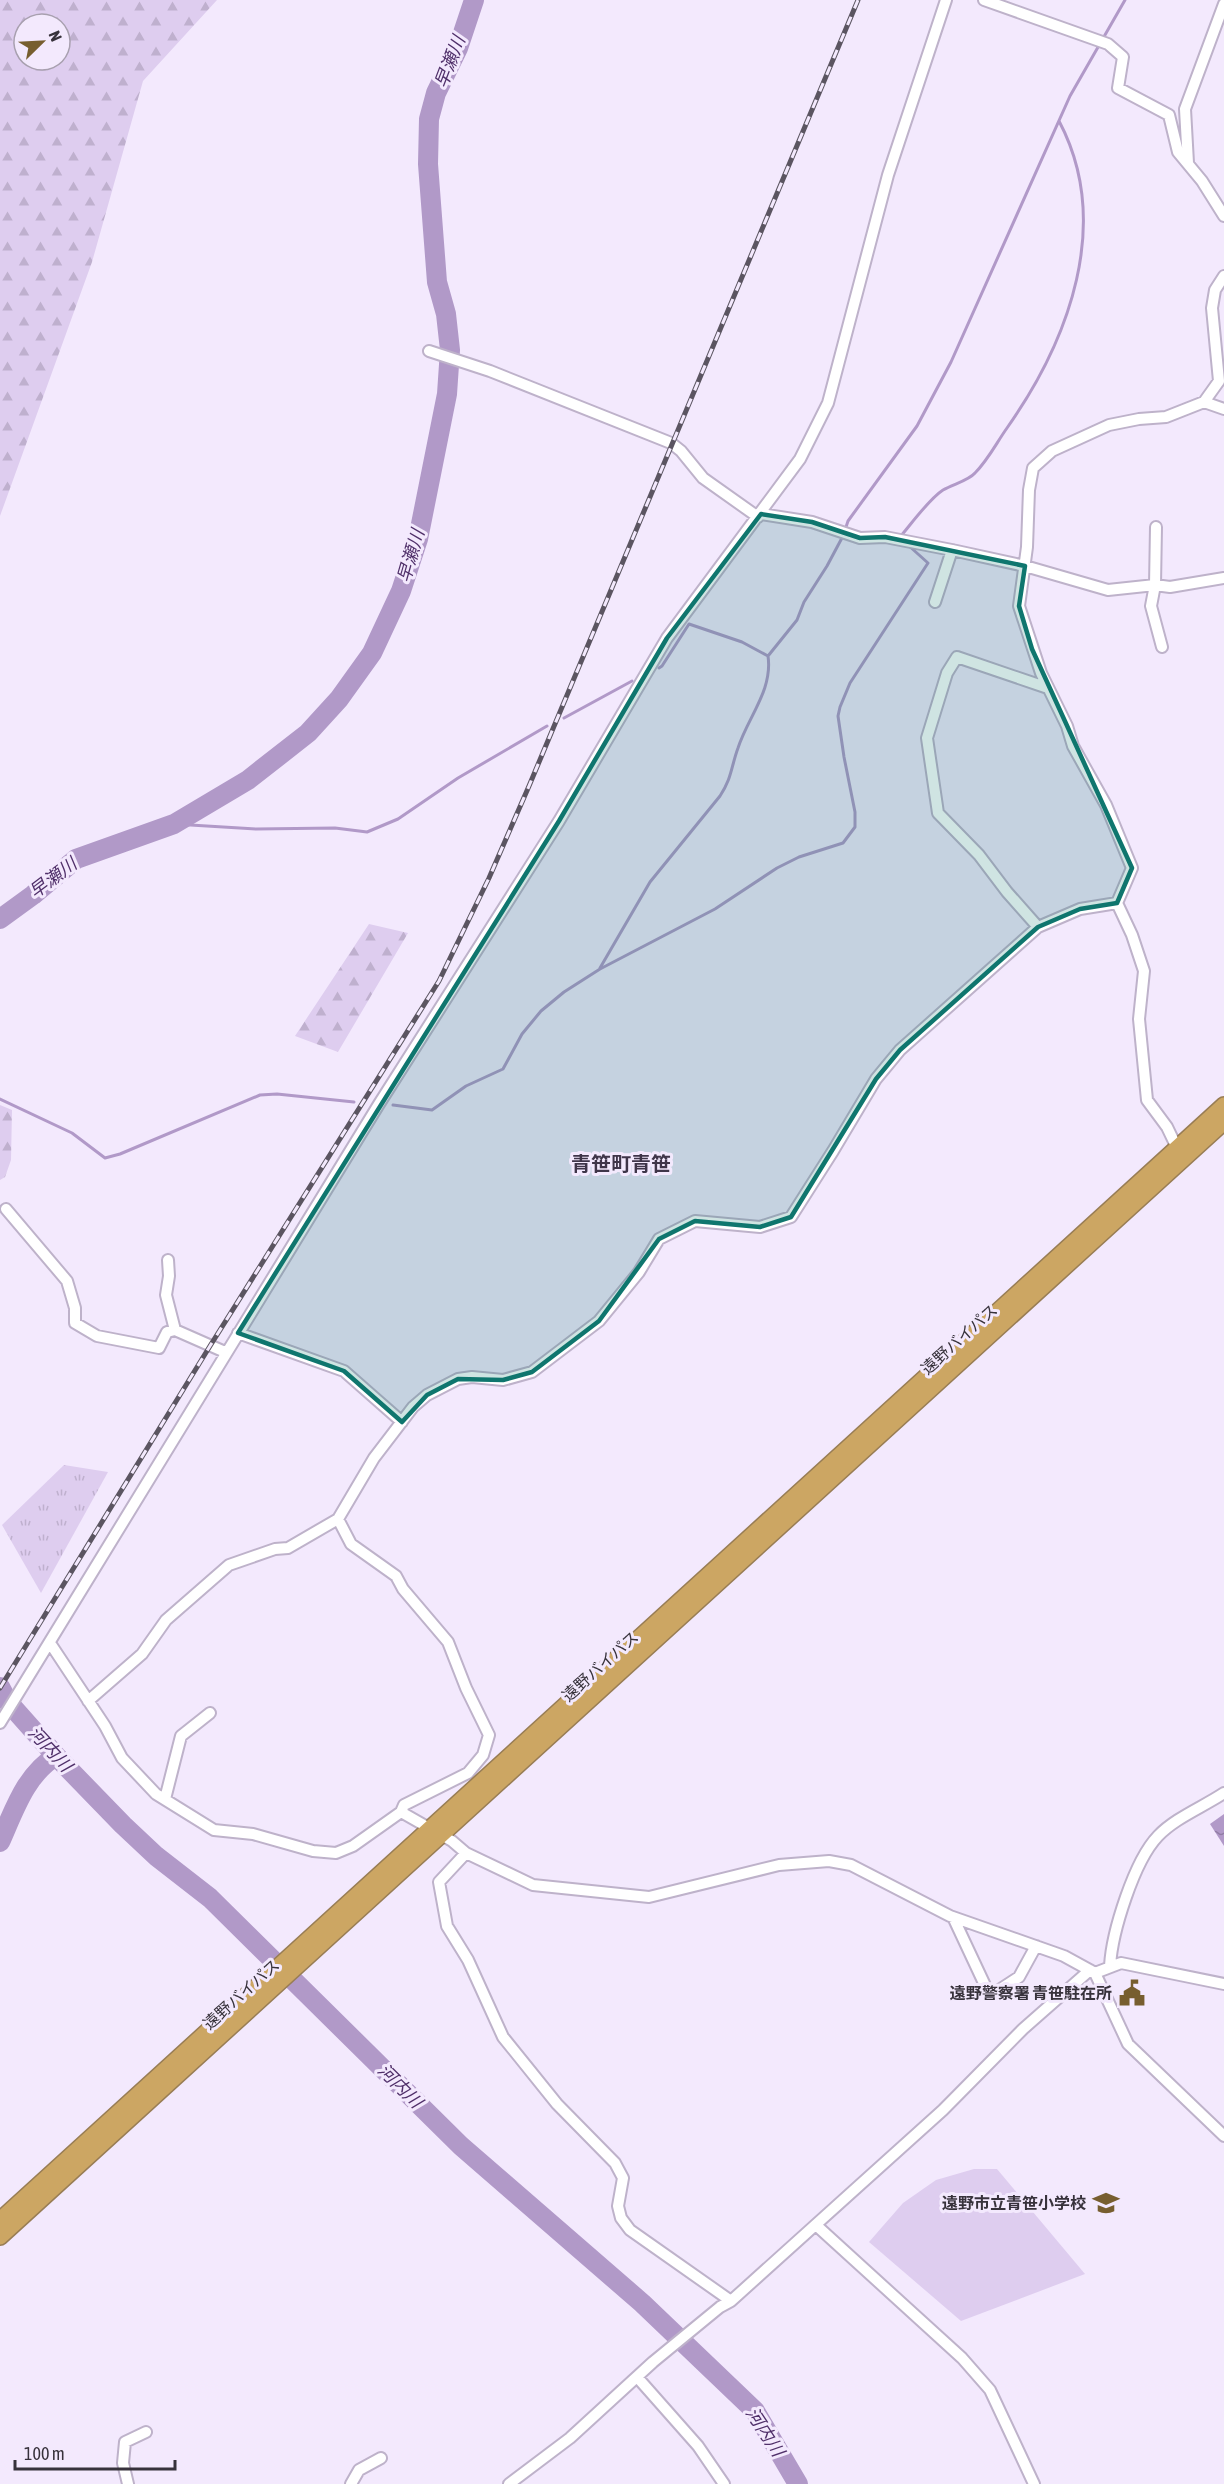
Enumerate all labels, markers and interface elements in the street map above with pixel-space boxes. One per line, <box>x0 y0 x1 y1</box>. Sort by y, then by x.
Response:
north arrow <box>12 12 72 72</box>
text: N <box>46 28 66 44</box>
water label: 早瀬川 <box>430 31 470 91</box>
water label: 早瀬川 <box>393 525 429 585</box>
water label: 早瀬川 <box>25 852 82 902</box>
district label: 青笹町青笹 <box>571 1152 671 1175</box>
street label: 遠野バイパス <box>917 1300 1001 1378</box>
street label: 遠野バイパス <box>558 1627 642 1705</box>
water label: 河内川 <box>24 1722 78 1777</box>
street label: 遠野バイパス <box>199 1955 283 2033</box>
public building icon: 遠野警察署 青笹駐在所 <box>1117 1978 1147 2008</box>
place label: 遠野警察署 青笹駐在所 <box>950 1984 1112 2002</box>
water label: 河内川 <box>374 2059 428 2114</box>
school or university icon: 遠野市立青笹小学校 <box>1091 2188 1121 2218</box>
place label: 遠野市立青笹小学校 <box>942 2194 1086 2212</box>
water label: 河内川 <box>742 2403 790 2462</box>
scale bar <box>15 2433 176 2471</box>
text: 100 m <box>24 2443 65 2464</box>

